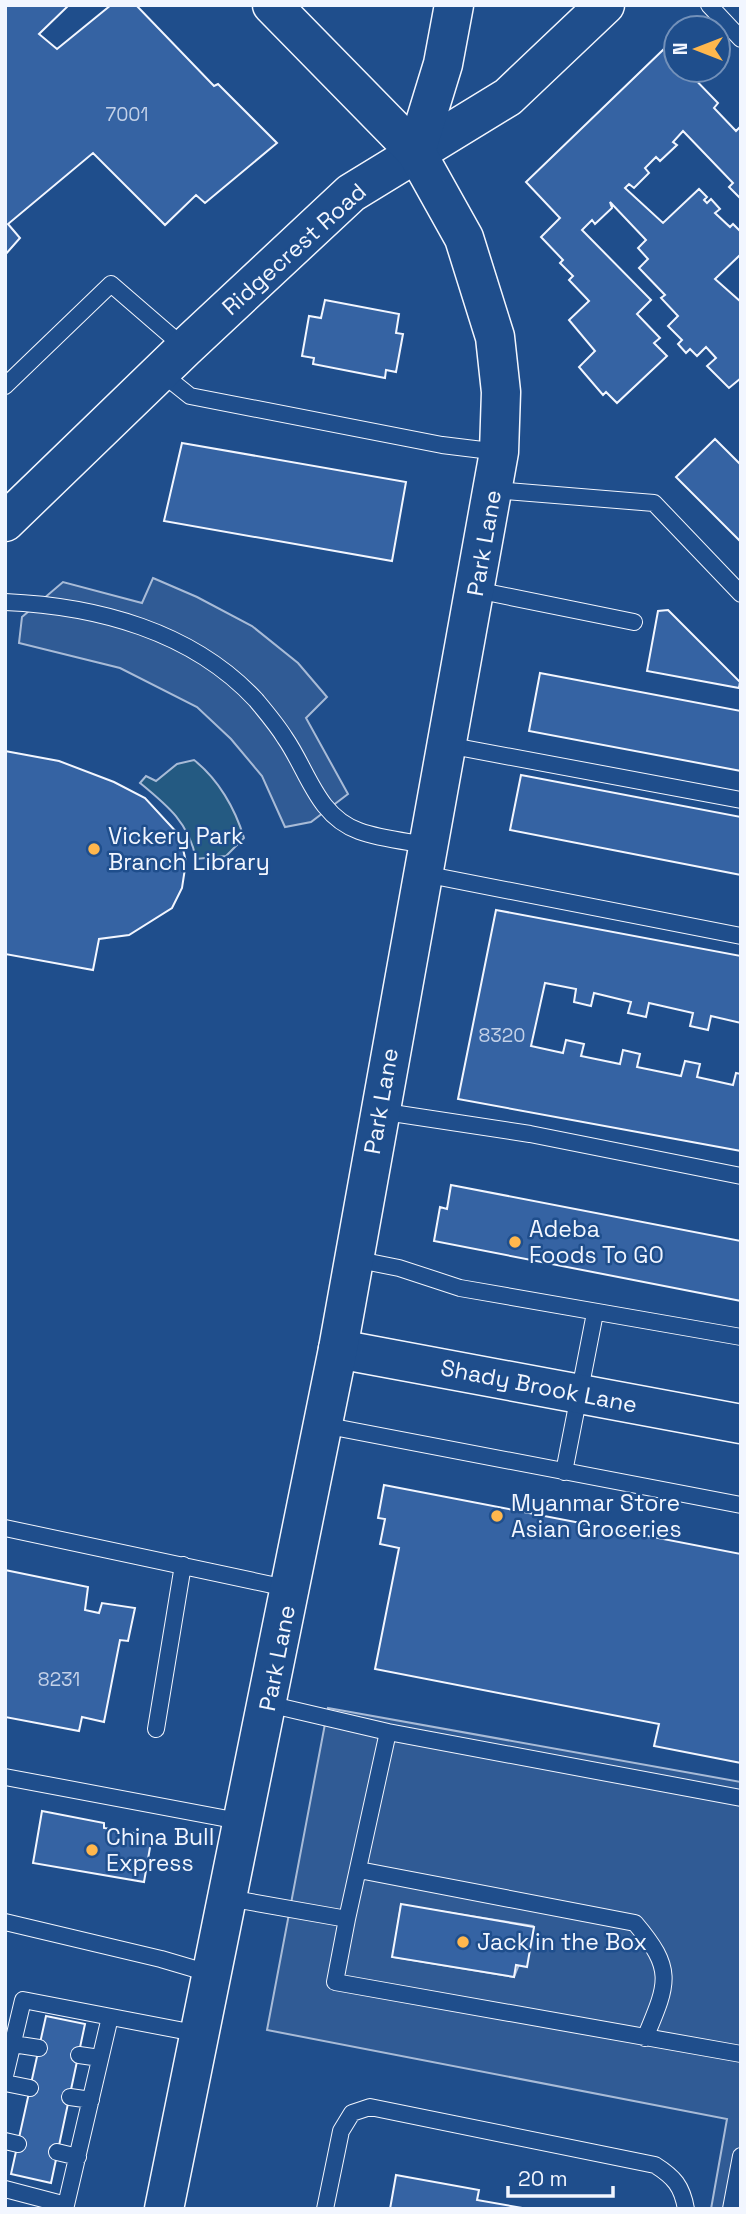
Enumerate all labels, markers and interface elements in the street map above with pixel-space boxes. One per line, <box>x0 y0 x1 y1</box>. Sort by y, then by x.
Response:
north arrow <box>662 14 732 84</box>
text: N <box>668 43 693 55</box>
house number: 7001 <box>106 102 148 127</box>
street label: Ridgecrest Road <box>216 176 372 322</box>
street label: Park Lane <box>460 488 508 598</box>
place label: Vickery Park Branch Library <box>108 821 270 877</box>
marker: Vickery Park Branch Library <box>86 841 102 857</box>
house number: 8320 <box>479 1023 525 1048</box>
street label: Park Lane <box>357 1046 405 1156</box>
place label: Adeba Foods To GO <box>529 1214 664 1270</box>
marker: Adeba Foods To GO <box>507 1234 523 1250</box>
street label: Shady Brook Lane <box>438 1352 640 1420</box>
place label: Myanmar Store Asian Groceries <box>511 1488 682 1544</box>
marker: Myanmar Store Asian Groceries <box>489 1508 505 1524</box>
street label: Park Lane <box>252 1602 302 1714</box>
house number: 8231 <box>38 1667 80 1692</box>
place label: China Bull Express <box>106 1822 214 1878</box>
marker: China Bull Express <box>84 1842 100 1858</box>
place label: Jack in the Box <box>477 1927 647 1957</box>
marker: Jack in the Box <box>455 1934 471 1950</box>
scale bar <box>508 2154 613 2198</box>
text: 20 m <box>518 2165 568 2192</box>

